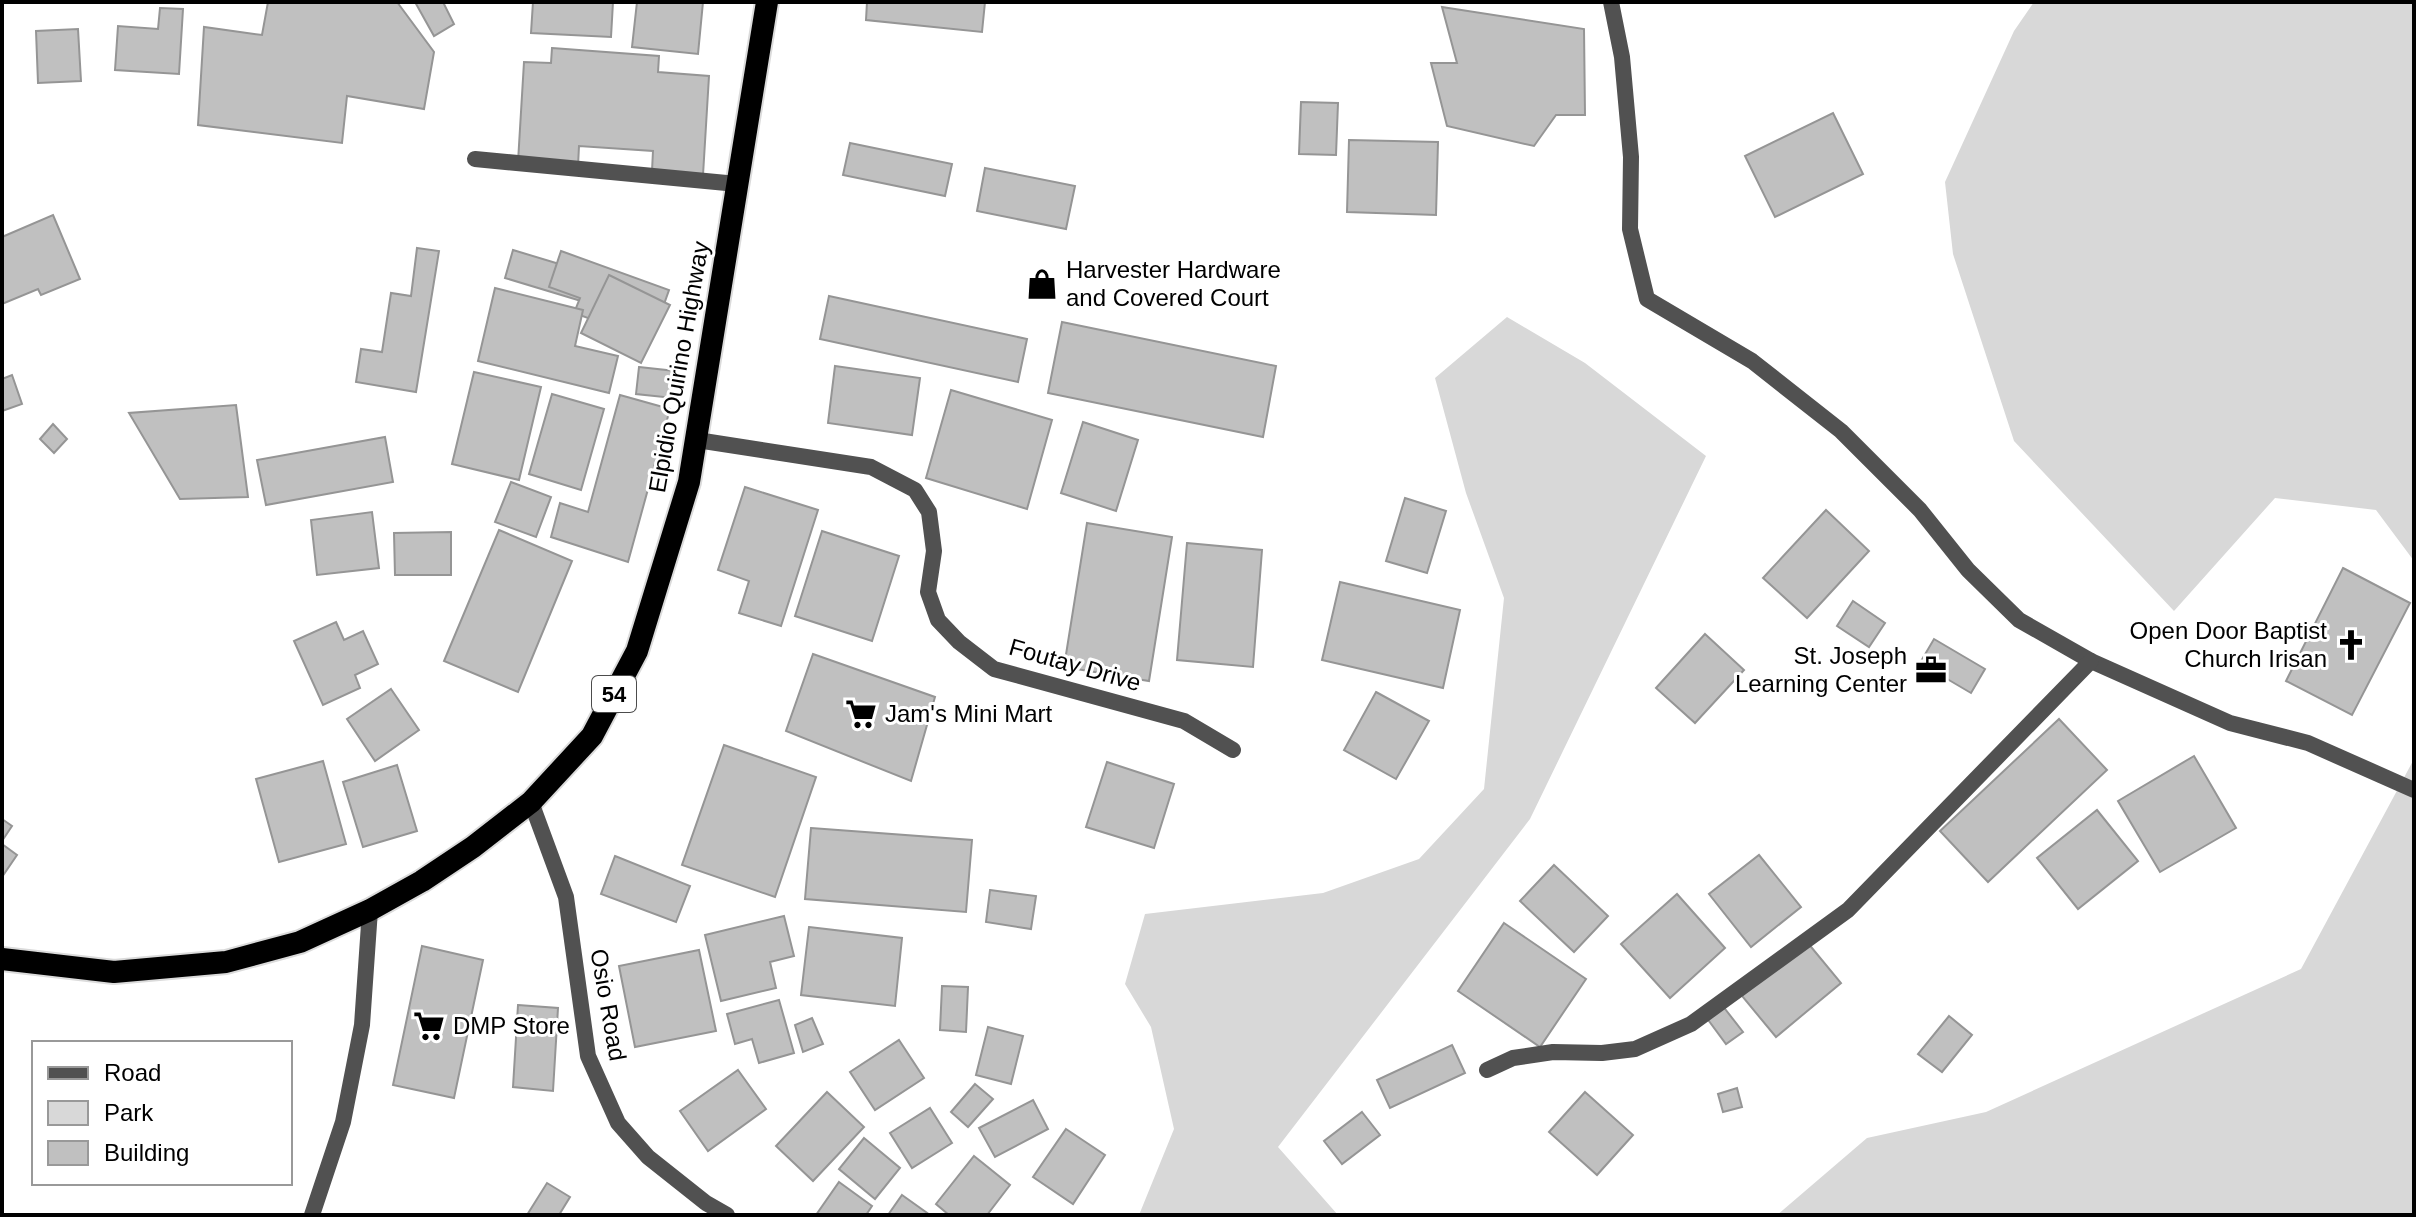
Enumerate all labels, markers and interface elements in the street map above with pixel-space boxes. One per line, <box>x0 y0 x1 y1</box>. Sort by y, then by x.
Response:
street label: Elpidio Quirino Highway <box>643 239 714 495</box>
place label: Harvester Hardware and Covered Court <box>1066 256 1281 311</box>
shop icon: Harvester Hardware and Covered Court <box>1025 267 1059 301</box>
place label: Open Door Baptist Church Irisan <box>2130 617 2327 672</box>
church icon: Open Door Baptist Church Irisan <box>2334 628 2368 662</box>
street label: Foutay Drive <box>1006 633 1144 696</box>
place label: St. Joseph Learning Center <box>1735 642 1907 697</box>
office icon: St. Joseph Learning Center <box>1914 653 1948 687</box>
road number: 54 <box>592 676 636 712</box>
supermarket icon: Jam's Mini Mart <box>844 697 878 731</box>
place label: Jam's Mini Mart <box>885 700 1053 727</box>
street label: Osio Road <box>585 947 632 1063</box>
supermarket icon: DMP Store <box>412 1009 446 1043</box>
place label: DMP Store <box>453 1012 570 1039</box>
legend <box>32 1041 292 1185</box>
text: Road <box>104 1059 161 1086</box>
text: Park <box>104 1099 154 1126</box>
text: Building <box>104 1139 189 1166</box>

